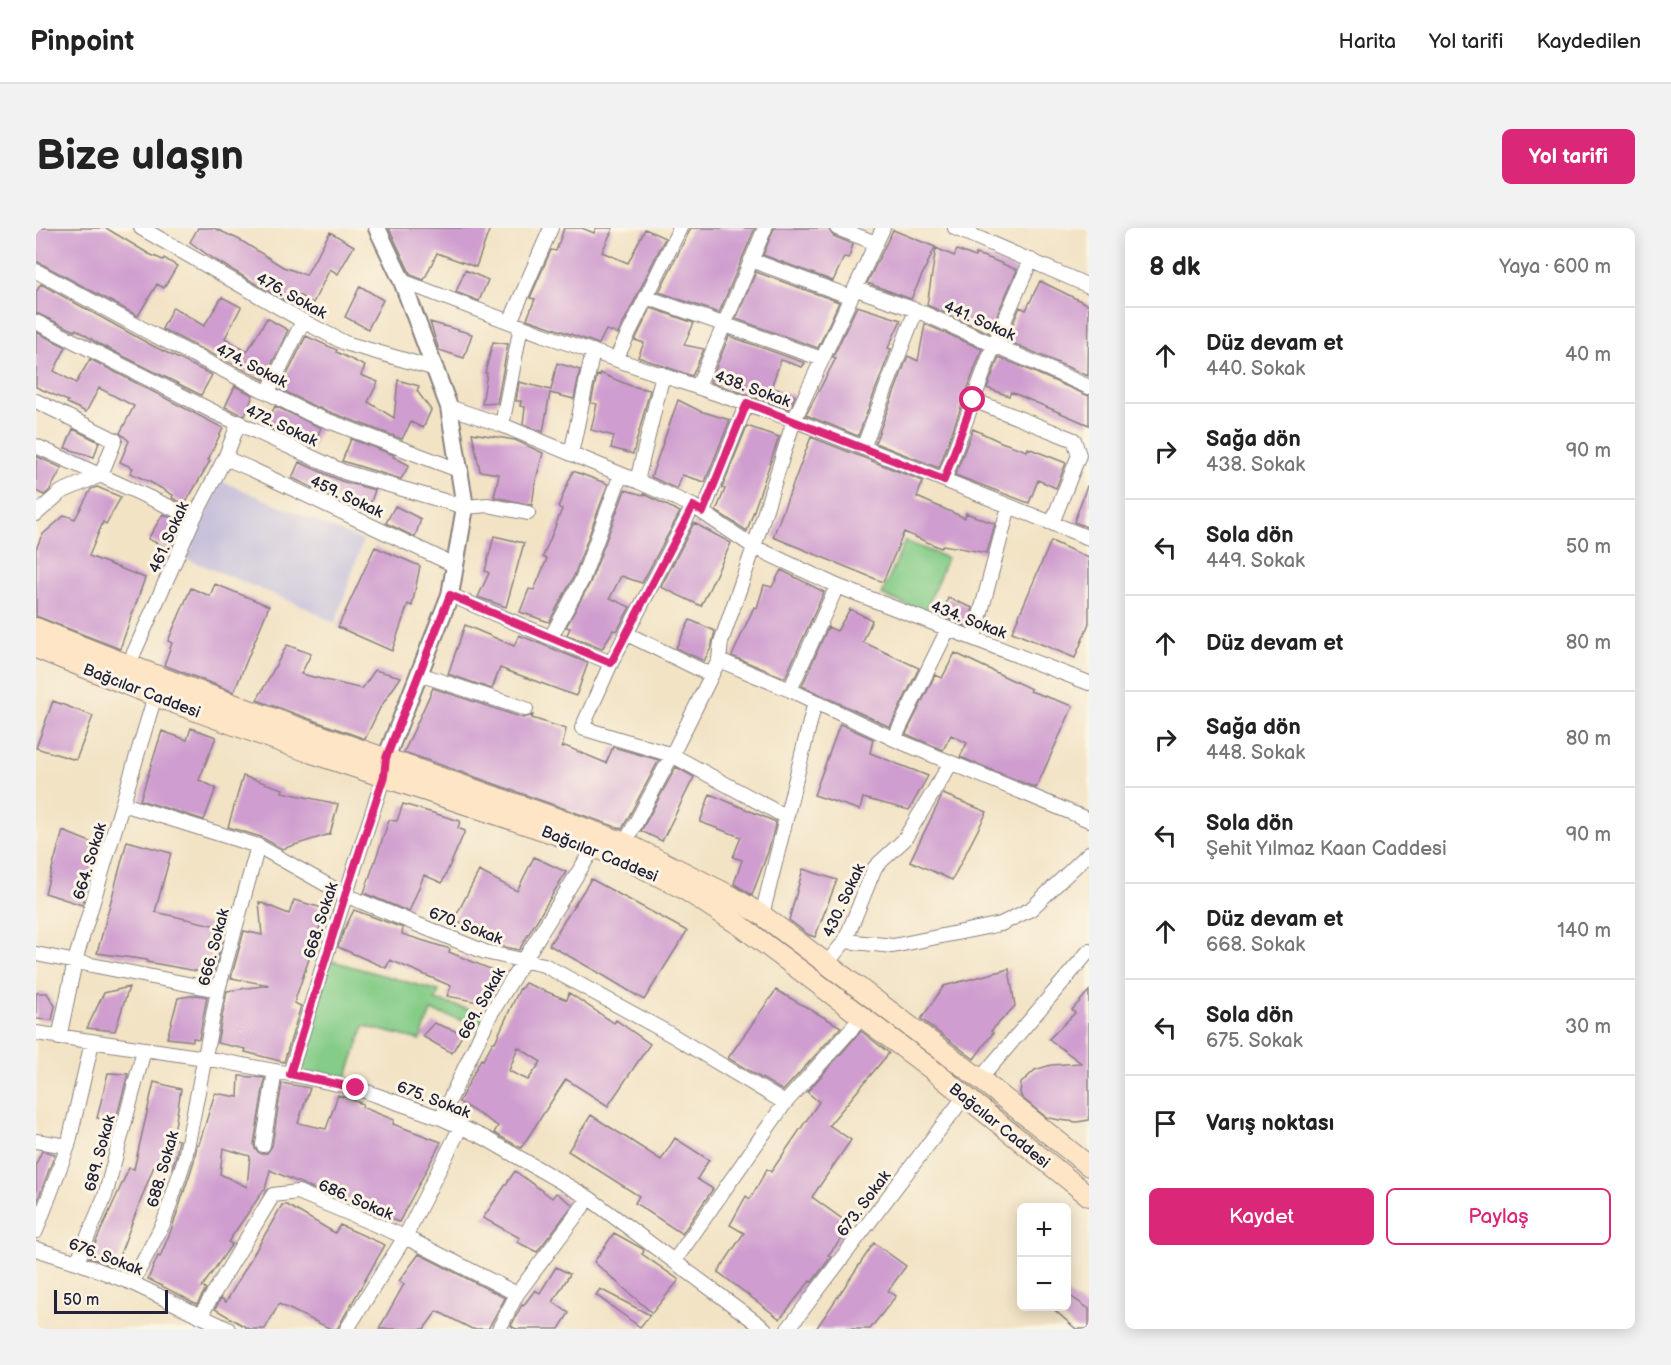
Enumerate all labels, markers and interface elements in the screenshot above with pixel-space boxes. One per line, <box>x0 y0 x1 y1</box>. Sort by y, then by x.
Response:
text: Pinpoint <box>30 25 134 58</box>
text: Harita <box>1339 29 1396 54</box>
text: Yol tarifi <box>1429 29 1504 54</box>
text: Kaydedilen <box>1537 29 1641 54</box>
button: Yol tarifi <box>1502 129 1635 184</box>
text: Bize ulaşın <box>36 131 244 182</box>
text: 8 dk <box>1149 252 1200 283</box>
text: Yaya · 600 m <box>1499 255 1611 279</box>
street label: 476. Sokak <box>253 269 330 324</box>
street label: 441. Sokak <box>941 297 1018 346</box>
text: Düz devam et <box>1206 330 1343 357</box>
icon: ahead <box>1149 339 1182 372</box>
street label: 474. Sokak <box>212 340 290 393</box>
text: 40 m <box>1565 343 1611 367</box>
text: 440. Sokak <box>1206 357 1305 381</box>
street label: 438. Sokak <box>712 367 793 412</box>
route start <box>959 386 985 412</box>
street label: 472. Sokak <box>242 401 321 451</box>
text: Sağa dön <box>1206 426 1301 453</box>
icon: right <box>1149 435 1182 468</box>
text: 90 m <box>1566 439 1611 463</box>
text: 438. Sokak <box>1206 453 1305 477</box>
street label: 459. Sokak <box>307 472 386 523</box>
street label: 461. Sokak <box>145 499 194 576</box>
text: Sola dön <box>1206 522 1294 549</box>
icon: left <box>1149 531 1182 564</box>
text: 50 m <box>1566 535 1611 559</box>
text: 449. Sokak <box>1206 549 1305 573</box>
street label: 434. Sokak <box>928 597 1009 644</box>
icon: ahead <box>1149 627 1182 660</box>
text: Düz devam et <box>1206 630 1343 657</box>
text: 80 m <box>1566 631 1611 655</box>
street label: Bağcılar Caddesi <box>80 660 203 723</box>
text: Sağa dön <box>1206 714 1301 741</box>
icon: right <box>1149 723 1182 756</box>
text: 80 m <box>1566 727 1611 751</box>
text: 448. Sokak <box>1206 741 1305 765</box>
text: Sola dön <box>1206 810 1294 837</box>
icon: left <box>1149 819 1182 852</box>
street label: 664. Sokak <box>70 820 111 902</box>
street label: Bağcılar Caddesi <box>538 822 661 887</box>
text: 90 m <box>1566 823 1611 847</box>
text: Şehit Yılmaz Kaan Caddesi <box>1206 837 1447 861</box>
street label: 430. Sokak <box>819 861 870 941</box>
street label: 668. Sokak <box>300 880 343 961</box>
street label: 670. Sokak <box>426 904 505 949</box>
street label: 666. Sokak <box>195 906 234 988</box>
text: Düz devam et <box>1206 906 1343 933</box>
icon: ahead <box>1149 915 1182 948</box>
text: 140 m <box>1557 919 1611 943</box>
text: 668. Sokak <box>1206 933 1305 957</box>
street label: 669. Sokak <box>455 964 510 1043</box>
text: Sola dön <box>1206 1002 1294 1029</box>
icon: left <box>1149 1011 1182 1044</box>
text: 30 m <box>1565 1015 1611 1039</box>
text: 675. Sokak <box>1206 1029 1302 1053</box>
route end <box>342 1074 368 1100</box>
street label: 675. Sokak <box>394 1078 473 1123</box>
street label: Bağcılar Caddesi <box>945 1080 1053 1173</box>
icon: arrive <box>1149 1107 1182 1140</box>
text: Varış noktası <box>1206 1110 1334 1137</box>
street label: 689. Sokak <box>81 1113 120 1194</box>
street label: 688. Sokak <box>143 1129 183 1210</box>
street label: 673. Sokak <box>833 1167 895 1241</box>
street label: 686. Sokak <box>315 1176 396 1225</box>
button: Kaydet <box>1149 1188 1374 1245</box>
button: Paylaş <box>1386 1188 1611 1245</box>
map controls <box>1017 1203 1071 1311</box>
button: + <box>1017 1203 1071 1257</box>
street label: 676. Sokak <box>66 1235 145 1280</box>
button: − <box>1017 1257 1071 1311</box>
scale bar <box>54 1287 168 1314</box>
text: 50 m <box>63 1291 99 1310</box>

